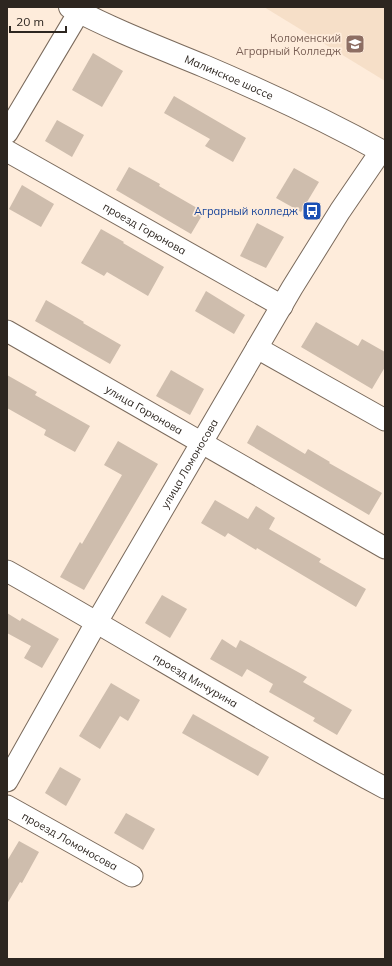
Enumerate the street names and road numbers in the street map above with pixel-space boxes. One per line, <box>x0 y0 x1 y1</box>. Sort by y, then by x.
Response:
street label: Малинское шоссе <box>183 52 276 103</box>
street label: проезд Горюнова <box>100 200 189 258</box>
street label: улица Горюнова <box>103 382 185 437</box>
street label: улица Ломоносова <box>158 416 221 511</box>
street label: проезд Мичурина <box>151 650 240 711</box>
street label: проезд Ломоносова <box>20 809 120 874</box>

